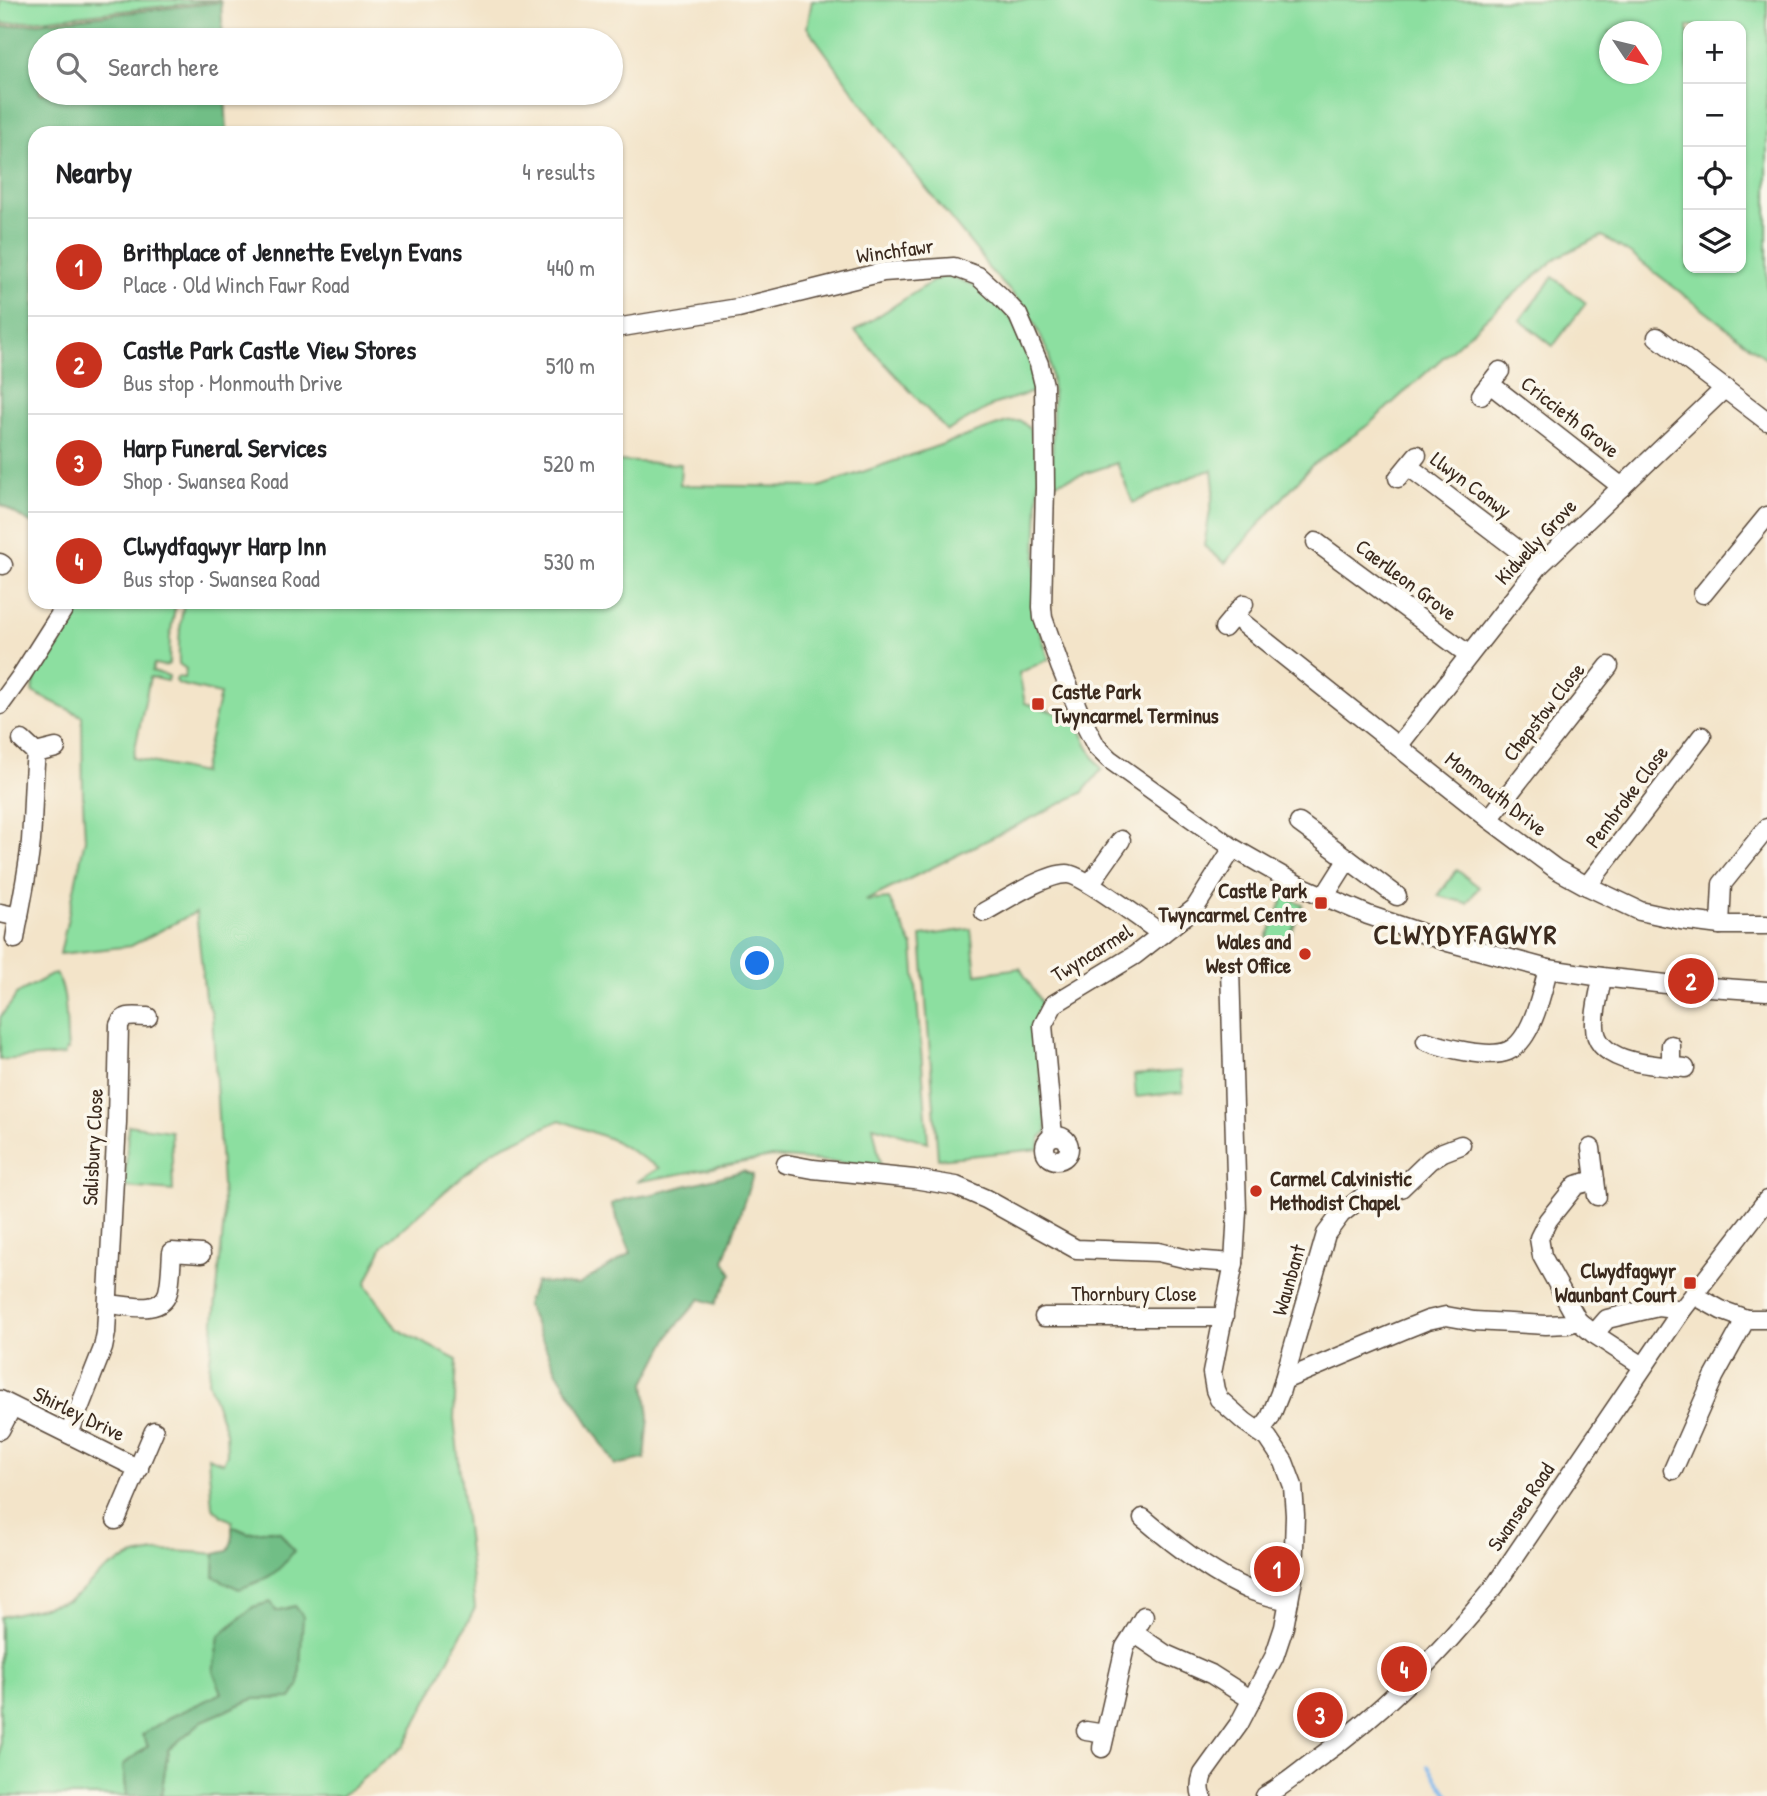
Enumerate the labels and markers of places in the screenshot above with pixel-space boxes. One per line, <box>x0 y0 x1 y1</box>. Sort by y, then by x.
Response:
place label: Castle Park Twyncarmel Terminus <box>1051 677 1219 731</box>
marker: Castle Park Twyncarmel Terminus <box>1030 696 1046 712</box>
place label: Castle Park Twyncarmel Centre <box>1158 876 1308 930</box>
marker: Castle Park Twyncarmel Centre <box>1313 895 1329 911</box>
place label: Wales and West Office <box>1206 927 1292 980</box>
marker: Wales and West Office <box>1297 946 1313 962</box>
pin: 2 <box>1668 955 1714 1007</box>
place label: Carmel Calvinistic Methodist Chapel <box>1270 1164 1413 1218</box>
marker: Carmel Calvinistic Methodist Chapel <box>1248 1183 1264 1199</box>
place label: Clwydfagwyr Waunbant Court <box>1555 1256 1677 1309</box>
marker: Clwydfagwyr Waunbant Court <box>1682 1275 1698 1291</box>
pin: 1 <box>1254 1543 1300 1595</box>
pin: 4 <box>1381 1643 1427 1695</box>
pin: 3 <box>1297 1689 1343 1741</box>

